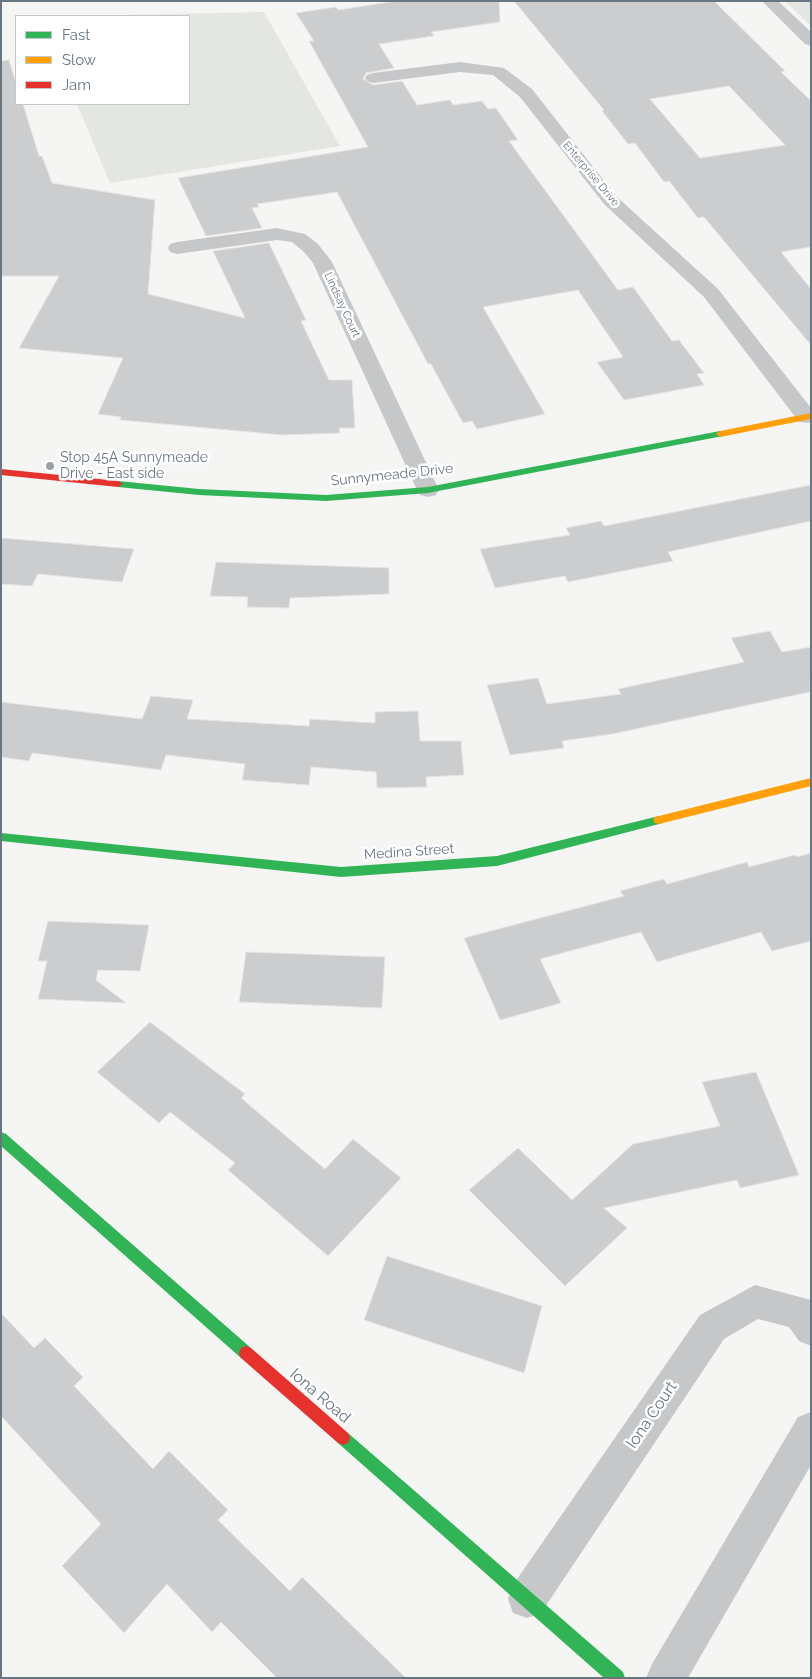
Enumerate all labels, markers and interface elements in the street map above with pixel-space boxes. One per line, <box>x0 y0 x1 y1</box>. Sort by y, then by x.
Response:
legend <box>15 15 190 105</box>
text: Fast <box>62 26 90 44</box>
text: Slow <box>62 51 96 69</box>
text: Jam <box>62 76 91 94</box>
street label: Enterprise Drive <box>560 139 622 209</box>
street label: Lindsay Court <box>321 270 363 340</box>
place label: Stop 45A Sunnymeade Drive - East side <box>60 450 208 482</box>
marker: Stop 45A Sunnymeade Drive - East side <box>44 460 56 472</box>
street label: Sunnymeade Drive <box>330 460 454 490</box>
street label: Medina Street <box>363 840 455 864</box>
street label: Iona Road <box>286 1365 354 1427</box>
street label: Iona Court <box>623 1378 681 1452</box>

